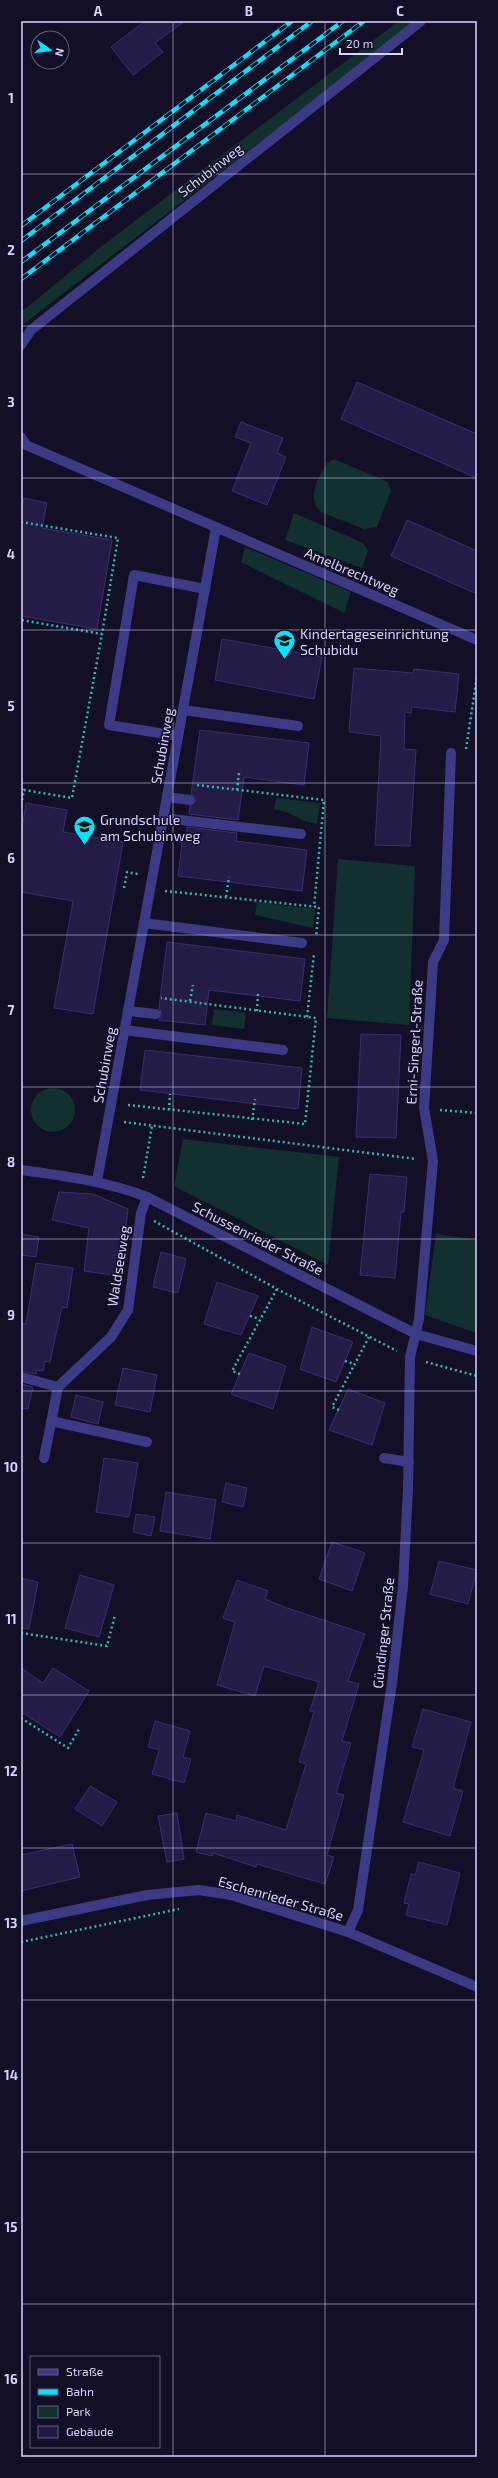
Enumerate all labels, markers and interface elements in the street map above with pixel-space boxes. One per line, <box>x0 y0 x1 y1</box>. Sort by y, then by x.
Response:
text: A <box>94 3 103 19</box>
text: B <box>245 3 253 19</box>
text: C <box>396 3 404 19</box>
north arrow <box>30 30 70 70</box>
scale bar <box>340 30 402 56</box>
text: 20 m <box>346 36 373 50</box>
text: N <box>53 47 67 58</box>
text: 1 <box>8 90 14 106</box>
street label: Schubinweg <box>174 139 246 200</box>
text: 2 <box>7 242 15 258</box>
text: 3 <box>7 394 15 410</box>
street label: Amelbrechtweg <box>302 543 402 599</box>
text: 4 <box>7 546 15 562</box>
place label: Kindertageseinrichtung Schubidu <box>300 625 449 658</box>
school or university icon: Kindertageseinrichtung Schubidu <box>272 628 298 661</box>
text: 5 <box>7 698 15 714</box>
street label: Schubinweg <box>147 706 177 786</box>
place label: Grundschule am Schubinweg <box>100 811 200 844</box>
school or university icon: Grundschule am Schubinweg <box>71 814 97 847</box>
text: 6 <box>7 850 15 866</box>
street label: Erni-Singerl-Straße <box>402 979 426 1105</box>
text: 7 <box>8 1002 15 1018</box>
street label: Schubinweg <box>89 1025 119 1105</box>
text: 8 <box>7 1154 15 1170</box>
street label: Schussenrieder Straße <box>190 1198 326 1278</box>
street label: Waldseeweg <box>103 1224 133 1308</box>
text: 9 <box>7 1307 15 1323</box>
text: 10 <box>4 1459 18 1475</box>
street label: Gündinger Straße <box>369 1577 397 1689</box>
text: 11 <box>5 1611 17 1627</box>
text: 12 <box>4 1763 18 1779</box>
street label: Eschenrieder Straße <box>216 1872 346 1924</box>
text: 13 <box>5 1915 18 1931</box>
text: 14 <box>4 2067 18 2083</box>
text: 15 <box>5 2219 17 2235</box>
legend <box>30 2356 160 2448</box>
text: Straße <box>66 2364 103 2378</box>
text: 16 <box>4 2371 18 2387</box>
text: Bahn <box>66 2384 94 2398</box>
text: Park <box>66 2404 91 2418</box>
text: Gebäude <box>66 2424 114 2438</box>

